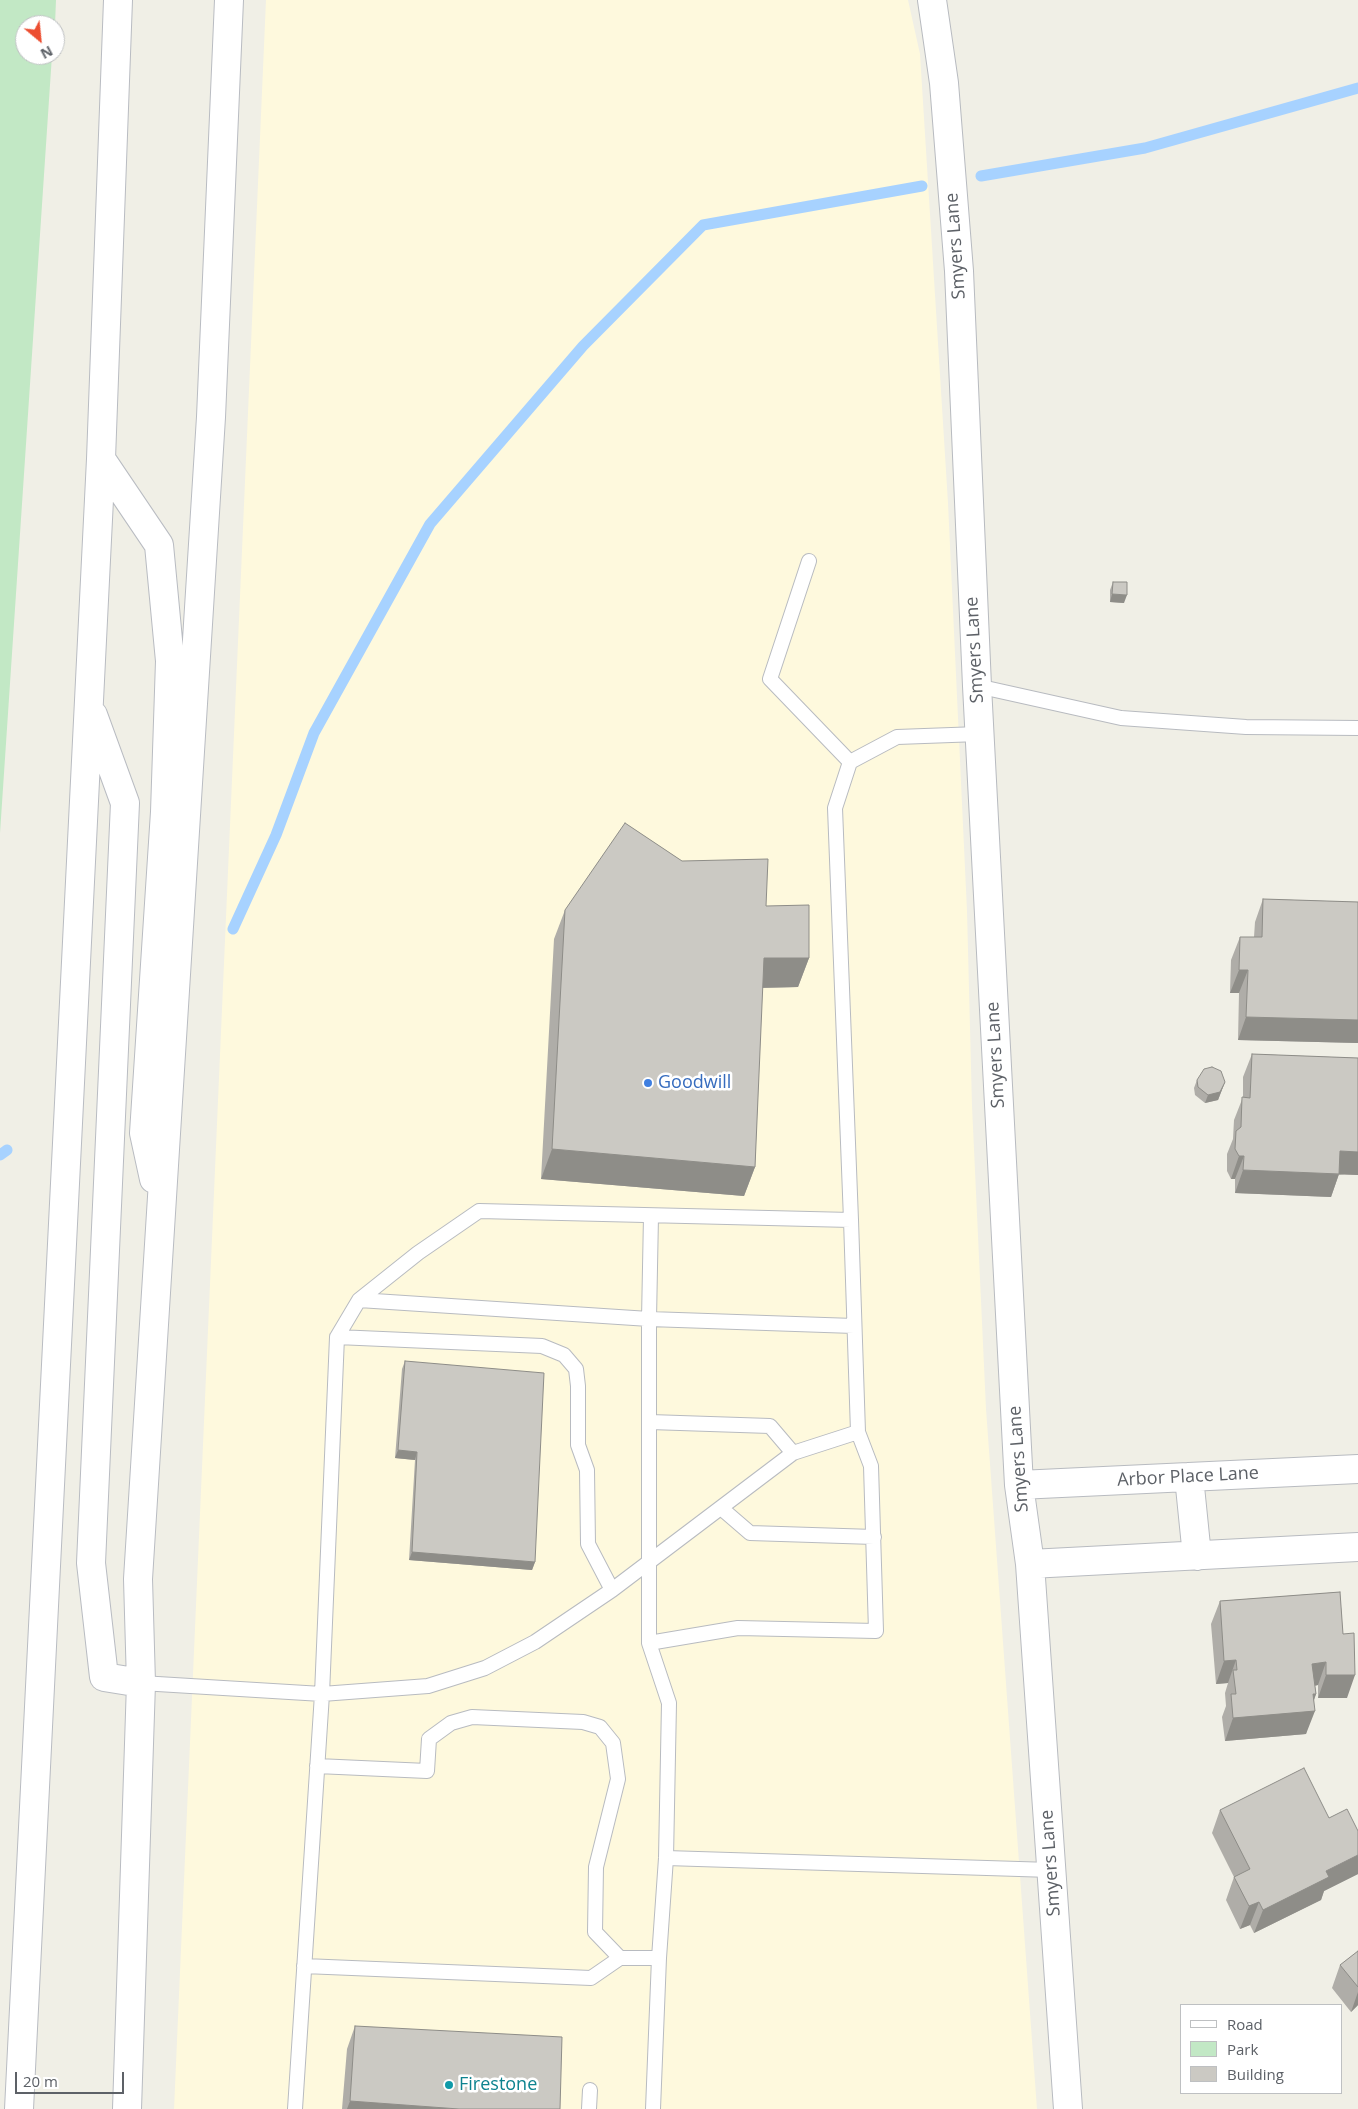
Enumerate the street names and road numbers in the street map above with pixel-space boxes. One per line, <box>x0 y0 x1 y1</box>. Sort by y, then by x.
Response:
street label: Smyers Lane <box>942 192 970 300</box>
street label: Smyers Lane <box>961 596 989 704</box>
street label: Smyers Lane <box>982 1001 1010 1109</box>
street label: Smyers Lane <box>1005 1405 1033 1513</box>
street label: Arbor Place Lane <box>1117 1463 1259 1491</box>
street label: Smyers Lane <box>1037 1809 1065 1917</box>

